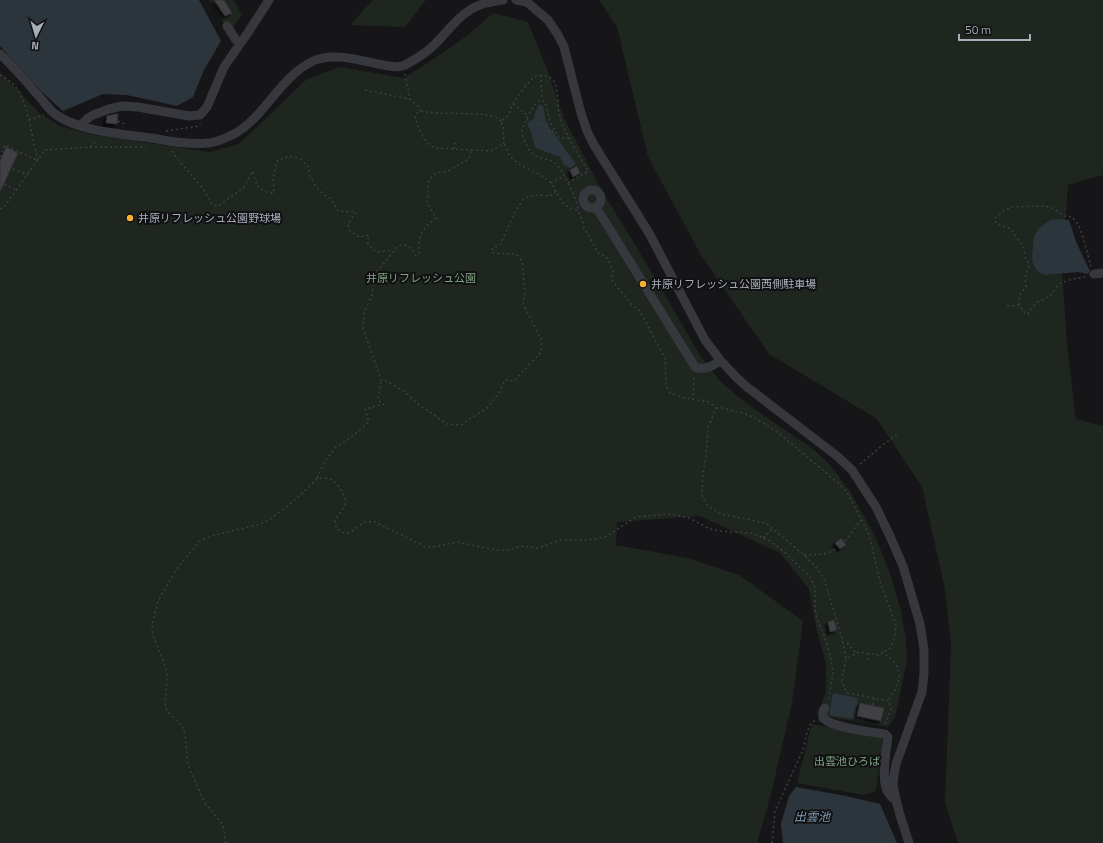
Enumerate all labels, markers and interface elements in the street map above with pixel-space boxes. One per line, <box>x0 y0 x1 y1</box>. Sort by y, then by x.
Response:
north arrow <box>16 16 56 56</box>
scale bar <box>959 16 1030 42</box>
text: 50 m <box>965 20 991 39</box>
text: N <box>31 38 40 54</box>
place label: 井原リフレッシュ公園野球場 <box>138 210 281 226</box>
marker: 井原リフレッシュ公園野球場 <box>125 213 135 223</box>
park label: 井原リフレッシュ公園 <box>366 270 476 286</box>
place label: 井原リフレッシュ公園西側駐車場 <box>651 276 816 292</box>
marker: 井原リフレッシュ公園西側駐車場 <box>638 279 648 289</box>
park label: 出雲池ひろば <box>814 753 880 769</box>
water label: 出雲池 <box>794 807 831 826</box>

